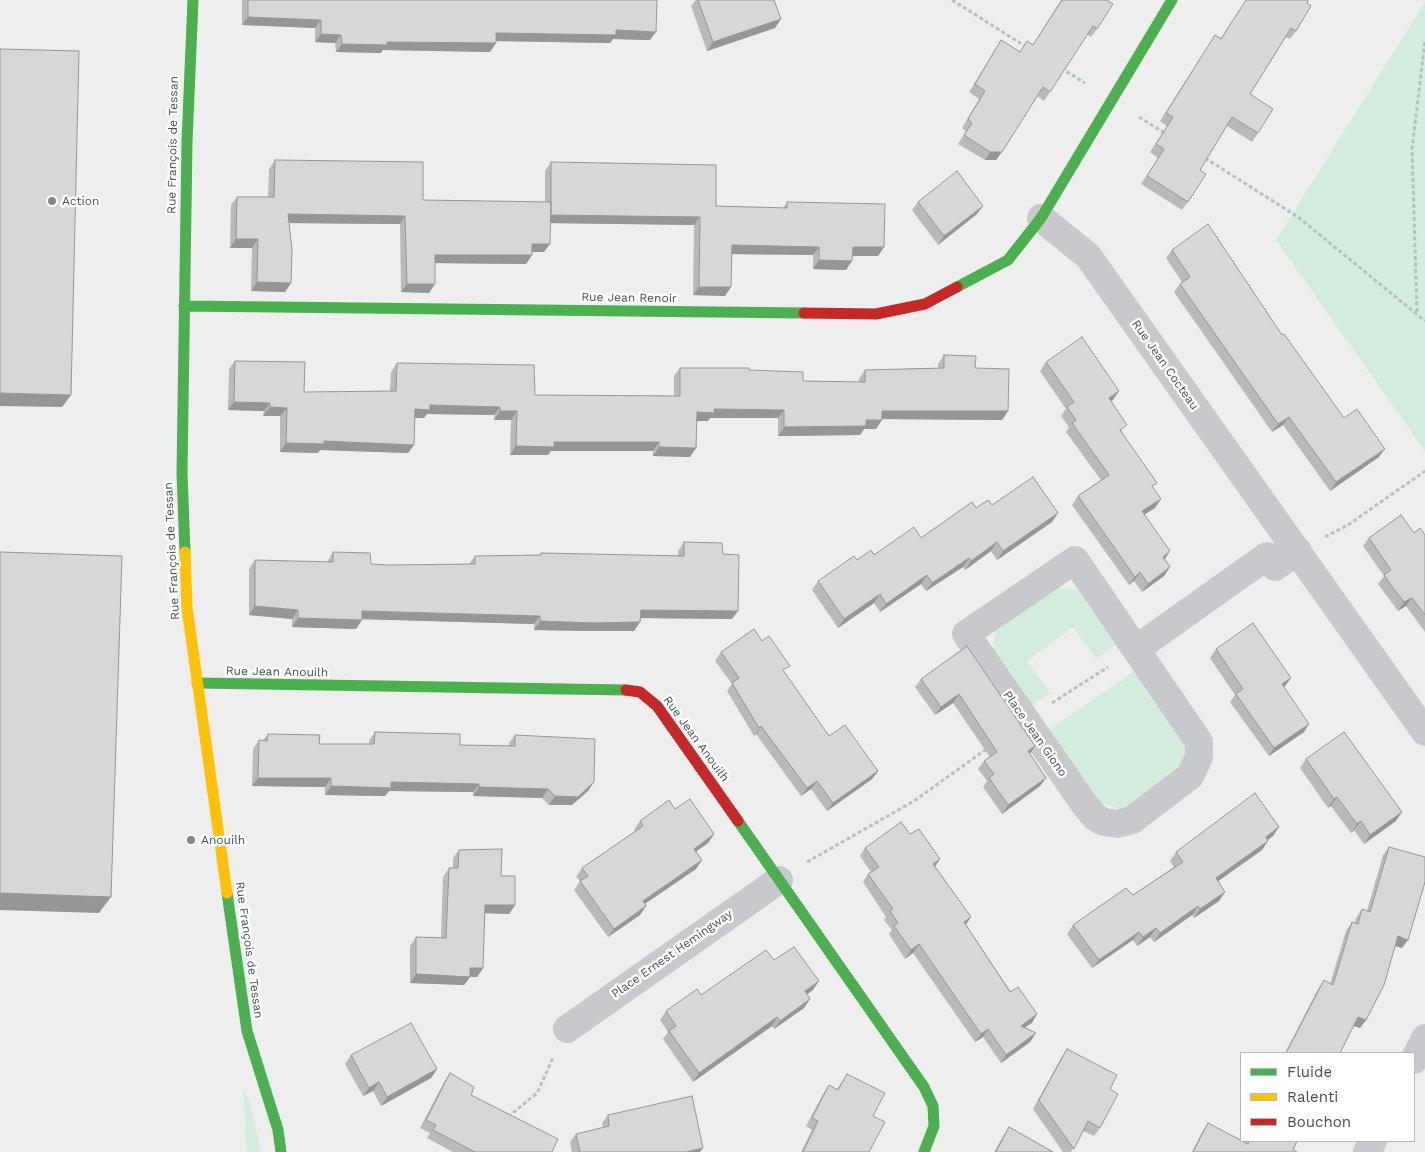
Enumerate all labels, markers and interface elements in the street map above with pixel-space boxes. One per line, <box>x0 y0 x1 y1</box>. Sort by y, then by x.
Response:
street label: Rue François de Tessan <box>165 76 181 214</box>
place label: Action <box>62 194 99 208</box>
marker: Action <box>46 195 58 207</box>
street label: Rue Jean Renoir <box>581 290 677 306</box>
street label: Rue Jean Cocteau <box>1129 317 1201 413</box>
street label: Rue François de Tessan <box>161 482 183 620</box>
street label: Rue Jean Anouilh <box>226 664 328 680</box>
street label: Place Jean Giono <box>1000 688 1070 780</box>
street label: Rue Jean Anouilh <box>660 693 732 785</box>
place label: Anouilh <box>201 833 245 847</box>
marker: Anouilh <box>185 834 197 846</box>
street label: Rue François de Tessan <box>232 881 266 1019</box>
street label: Place Ernest Hemingway <box>609 907 735 1001</box>
legend <box>1240 1052 1415 1142</box>
text: Fluide <box>1287 1063 1332 1081</box>
text: Ralenti <box>1287 1088 1338 1106</box>
text: Bouchon <box>1287 1113 1351 1131</box>

